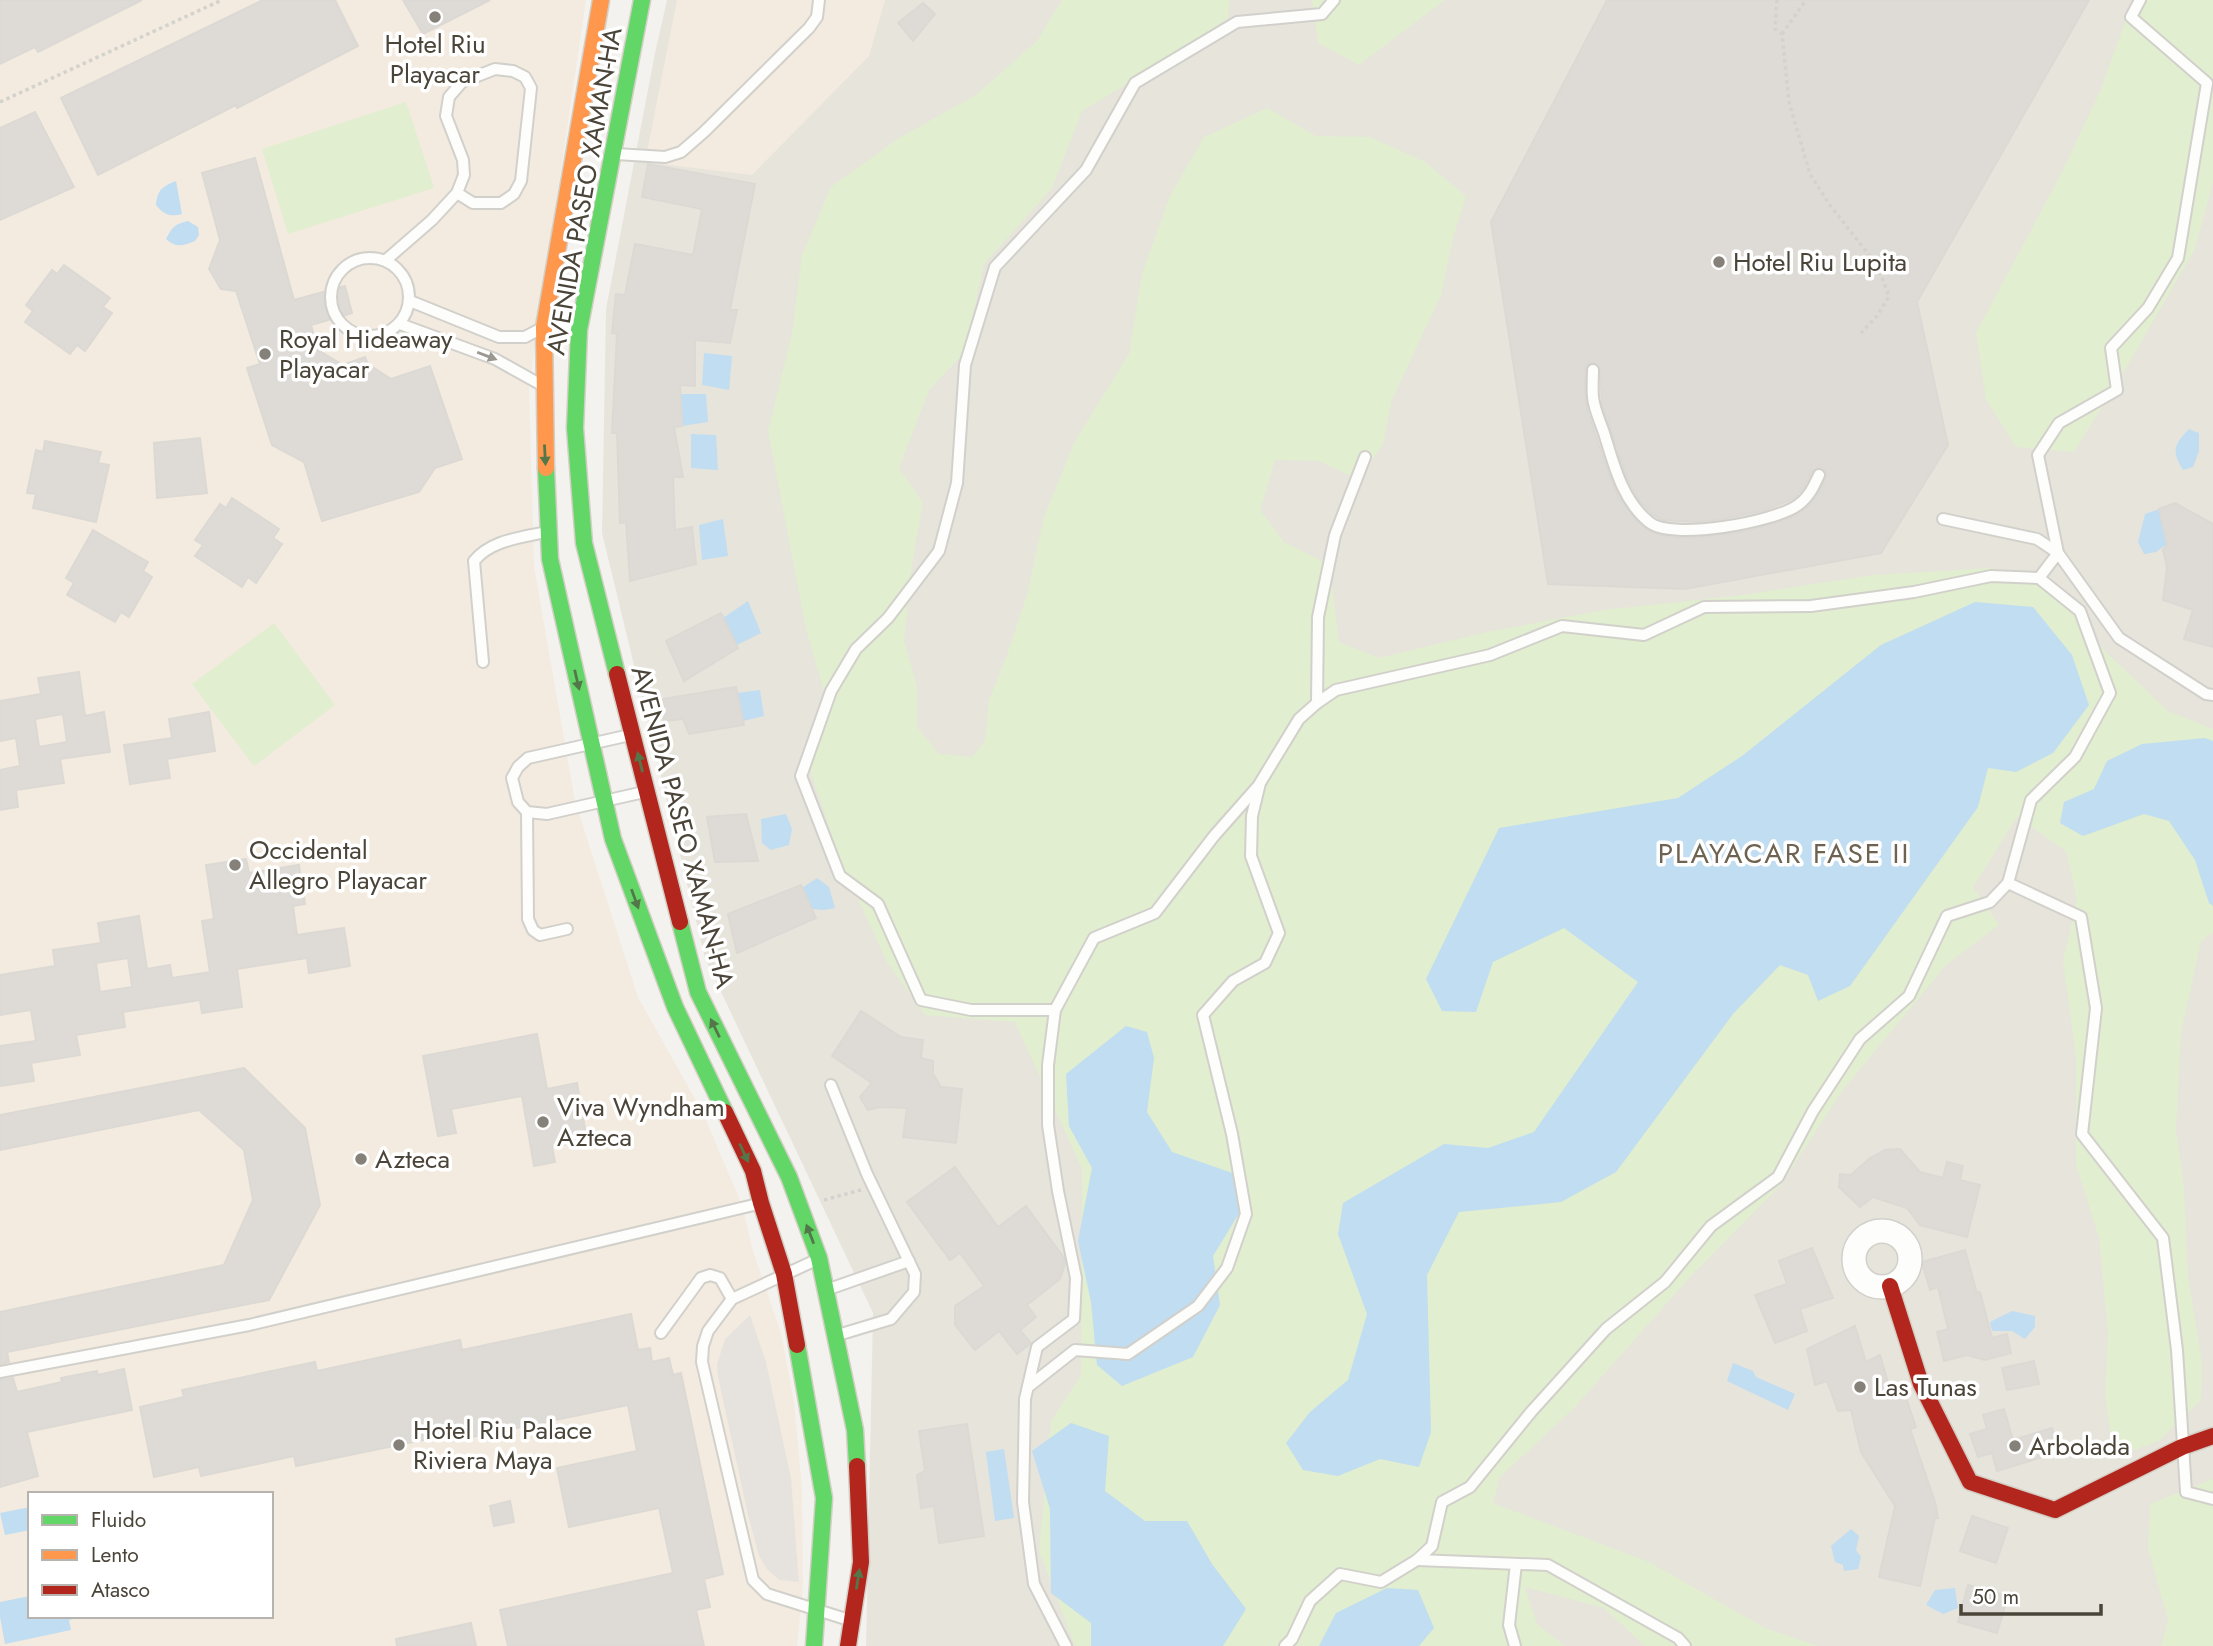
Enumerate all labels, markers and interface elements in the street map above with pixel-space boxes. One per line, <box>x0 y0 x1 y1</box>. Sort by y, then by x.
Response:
marker: Hotel Riu Playacar <box>427 9 443 25</box>
street label: AVENIDA PASEO XAMAN-HA <box>536 23 632 358</box>
place label: Hotel Riu Playacar <box>384 25 486 93</box>
place label: Hotel Riu Lupita <box>1733 243 1907 281</box>
marker: Hotel Riu Lupita <box>1711 254 1727 270</box>
place label: Royal Hideaway Playacar <box>279 320 453 388</box>
marker: Royal Hideaway Playacar <box>257 346 273 362</box>
one-way arrow <box>476 351 497 362</box>
one-way arrow <box>539 444 550 466</box>
street label: AVENIDA PASEO XAMAN-HA <box>622 662 745 993</box>
one-way arrow <box>572 669 583 691</box>
one-way arrow <box>634 751 645 773</box>
place label: Occidental Allegro Playacar <box>249 831 427 899</box>
district label: PLAYACAR FASE II <box>1658 833 1910 874</box>
marker: Occidental Allegro Playacar <box>227 857 243 873</box>
one-way arrow <box>630 889 641 910</box>
one-way arrow <box>710 1018 721 1038</box>
place label: Viva Wyndham Azteca <box>557 1088 725 1156</box>
marker: Viva Wyndham Azteca <box>535 1114 551 1130</box>
place label: Azteca <box>375 1140 450 1178</box>
one-way arrow <box>739 1143 750 1163</box>
marker: Azteca <box>353 1151 369 1167</box>
one-way arrow <box>805 1224 816 1245</box>
place label: Las Tunas <box>1874 1368 1977 1406</box>
marker: Las Tunas <box>1852 1379 1868 1395</box>
place label: Hotel Riu Palace Riviera Maya <box>413 1411 592 1479</box>
place label: Arbolada <box>2029 1427 2130 1465</box>
marker: Hotel Riu Palace Riviera Maya <box>391 1437 407 1453</box>
marker: Arbolada <box>2007 1438 2023 1454</box>
legend <box>28 1492 273 1618</box>
text: Fluido <box>91 1505 146 1535</box>
text: Lento <box>91 1540 139 1570</box>
one-way arrow <box>853 1567 864 1589</box>
scale bar <box>1961 1572 2101 1616</box>
text: Atasco <box>91 1575 150 1605</box>
text: 50 m <box>1972 1582 2019 1612</box>

